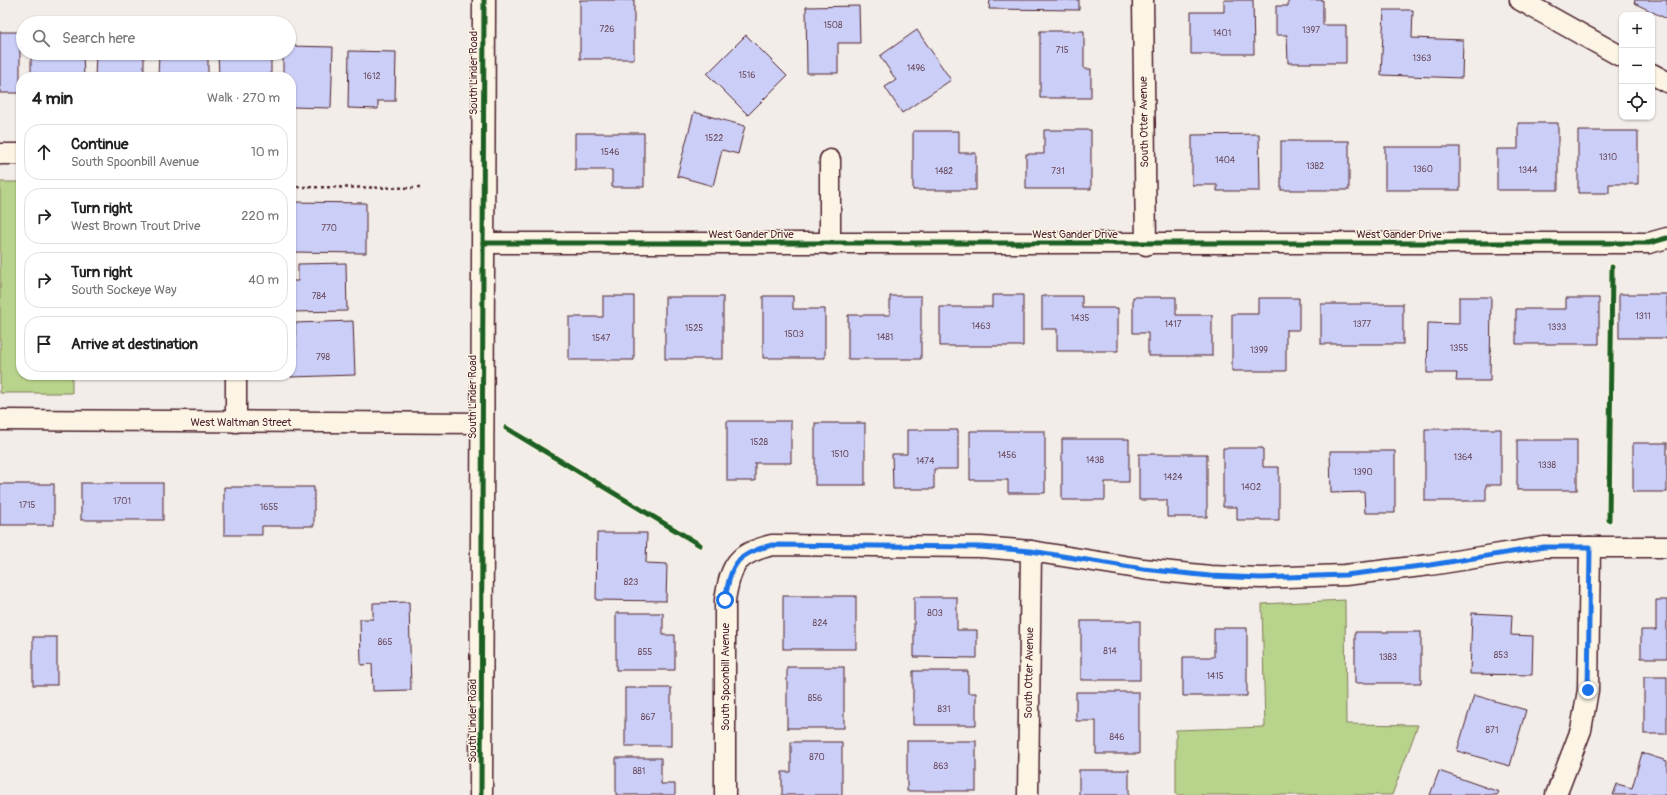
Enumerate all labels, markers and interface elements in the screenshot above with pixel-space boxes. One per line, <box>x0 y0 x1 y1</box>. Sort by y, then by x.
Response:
map controls <box>1619 12 1655 120</box>
button: + <box>1619 12 1655 48</box>
search box <box>16 16 296 60</box>
house number: 1508 <box>823 20 843 31</box>
house number: 726 <box>599 24 615 35</box>
house number: 1397 <box>1302 25 1320 36</box>
icon: search <box>30 27 52 49</box>
house number: 1401 <box>1213 28 1231 39</box>
text: Search here <box>62 29 135 48</box>
street label: South Linder Road <box>467 31 480 115</box>
house number: 715 <box>1055 45 1069 56</box>
button: − <box>1619 48 1655 84</box>
house number: 1363 <box>1413 53 1431 64</box>
house number: 1496 <box>907 63 925 74</box>
house number: 1516 <box>738 70 756 81</box>
house number: 1612 <box>363 71 381 82</box>
street label: South Otter Avenue <box>1137 76 1151 168</box>
button: locate <box>1619 84 1655 120</box>
text: 4 min <box>32 88 73 109</box>
text: Walk · 270 m <box>207 90 280 106</box>
house number: 1522 <box>705 133 723 144</box>
text: Continue <box>71 135 129 154</box>
icon: ahead <box>33 141 55 163</box>
text: 10 m <box>251 144 279 160</box>
house number: 1546 <box>601 147 619 158</box>
house number: 1310 <box>1599 152 1617 163</box>
text: South Spoonbill Avenue <box>71 154 199 170</box>
house number: 1404 <box>1215 155 1236 166</box>
house number: 1382 <box>1306 161 1324 172</box>
house number: 1360 <box>1413 164 1433 175</box>
house number: 1344 <box>1519 165 1538 176</box>
house number: 1482 <box>935 166 953 177</box>
house number: 731 <box>1051 166 1065 177</box>
text: Turn right <box>71 199 132 218</box>
icon: right <box>33 205 55 227</box>
text: 220 m <box>241 208 279 224</box>
text: West Brown Trout Drive <box>71 218 200 234</box>
house number: 770 <box>321 223 337 234</box>
street label: West Gander Drive <box>708 228 794 241</box>
street label: West Gander Drive <box>1032 228 1118 241</box>
street label: West Gander Drive <box>1356 228 1442 241</box>
text: Turn right <box>71 263 132 282</box>
icon: right <box>33 269 55 291</box>
text: 40 m <box>248 272 279 288</box>
text: South Sockeye Way <box>71 282 177 298</box>
house number: 784 <box>312 291 327 302</box>
house number: 1311 <box>1635 311 1651 322</box>
house number: 1435 <box>1071 313 1089 324</box>
house number: 1417 <box>1164 319 1182 330</box>
house number: 1377 <box>1353 319 1371 330</box>
house number: 1463 <box>972 321 991 332</box>
house number: 1333 <box>1548 322 1566 333</box>
house number: 1525 <box>685 323 703 334</box>
house number: 1503 <box>784 329 804 340</box>
house number: 1481 <box>877 332 893 343</box>
icon: arrive <box>33 333 55 355</box>
house number: 1547 <box>592 333 610 344</box>
text: Arrive at destination <box>71 335 198 354</box>
house number: 1355 <box>1450 343 1468 354</box>
house number: 1399 <box>1250 345 1268 356</box>
house number: 798 <box>316 352 330 363</box>
street label: South Linder Road <box>466 355 479 439</box>
street label: West Waltman Street <box>190 416 292 429</box>
house number: 1528 <box>750 437 768 448</box>
house number: 1510 <box>831 449 849 460</box>
house number: 1456 <box>998 450 1016 461</box>
house number: 1364 <box>1454 452 1473 463</box>
house number: 1438 <box>1086 455 1105 466</box>
house number: 1474 <box>916 456 935 467</box>
house number: 1338 <box>1538 460 1557 471</box>
house number: 1390 <box>1353 467 1373 478</box>
house number: 1424 <box>1164 472 1183 483</box>
house number: 1402 <box>1241 482 1261 493</box>
house number: 1701 <box>113 496 131 507</box>
house number: 1715 <box>19 500 35 511</box>
house number: 1655 <box>260 502 278 513</box>
house number: 823 <box>624 577 638 588</box>
route start <box>716 591 734 609</box>
house number: 803 <box>927 608 943 619</box>
house number: 824 <box>813 618 828 629</box>
street label: South Spoonbill Avenue <box>719 622 732 731</box>
street label: South Otter Avenue <box>1022 627 1036 719</box>
house number: 865 <box>378 637 392 648</box>
house number: 814 <box>1103 646 1117 657</box>
house number: 855 <box>638 647 652 658</box>
house number: 853 <box>1494 650 1508 661</box>
house number: 1383 <box>1379 652 1397 663</box>
house number: 1415 <box>1206 671 1224 682</box>
street label: South Linder Road <box>466 679 479 763</box>
route end <box>1579 681 1597 699</box>
house number: 856 <box>808 693 822 704</box>
house number: 831 <box>937 704 951 715</box>
house number: 867 <box>641 712 655 723</box>
house number: 871 <box>1486 725 1498 736</box>
house number: 846 <box>1110 732 1125 743</box>
house number: 870 <box>809 752 825 763</box>
house number: 863 <box>934 761 948 772</box>
house number: 881 <box>633 766 645 777</box>

